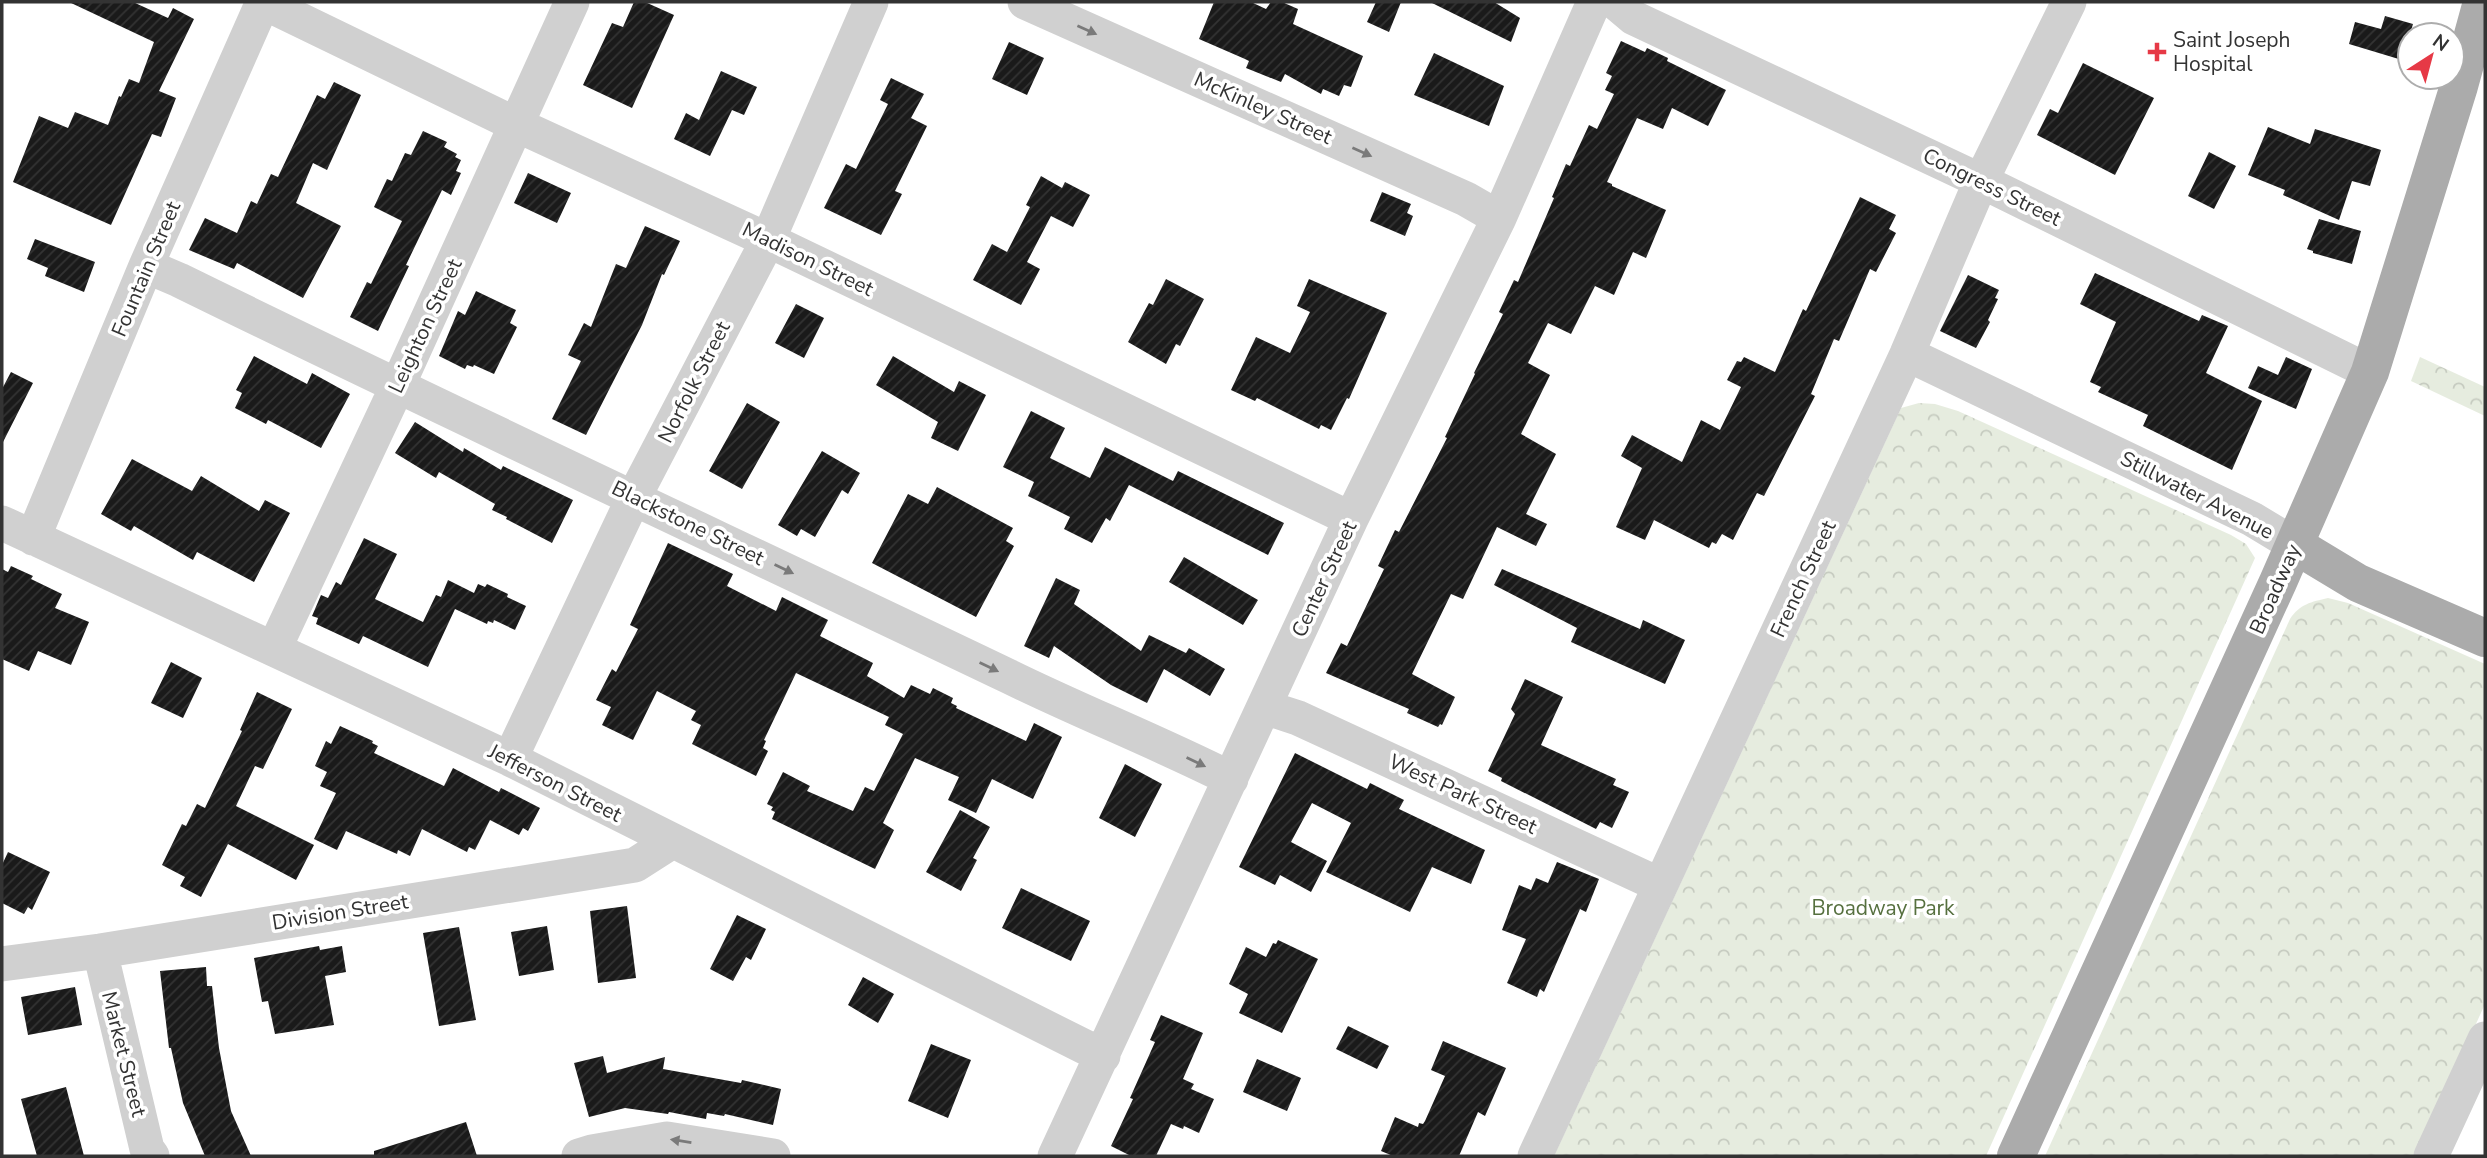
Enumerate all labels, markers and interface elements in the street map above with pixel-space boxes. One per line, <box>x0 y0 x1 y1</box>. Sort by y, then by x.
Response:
north arrow <box>2396 21 2466 91</box>
one-way arrow <box>1077 24 1097 36</box>
place label: Saint Joseph Hospital <box>2173 26 2291 78</box>
text: N <box>2427 28 2454 58</box>
marker: Saint Joseph Hospital <box>2147 42 2167 62</box>
street label: McKinley Street <box>1190 65 1337 151</box>
street label: Congress Street <box>1918 141 2066 233</box>
one-way arrow <box>1352 146 1372 158</box>
street label: Fountain Street <box>105 196 187 341</box>
street label: Madison Street <box>738 215 879 303</box>
street label: Leighton Street <box>382 254 469 398</box>
street label: Norfolk Street <box>651 316 737 448</box>
street label: Stillwater Avenue <box>2116 444 2278 546</box>
street label: Blackstone Street <box>607 474 769 572</box>
street label: French Street <box>1764 515 1843 642</box>
street label: Center Street <box>1285 516 1363 642</box>
street label: Broadway <box>2243 539 2307 639</box>
one-way arrow <box>774 563 794 575</box>
one-way arrow <box>979 662 999 673</box>
street label: Jefferson Street <box>483 737 627 829</box>
street label: West Park Street <box>1384 747 1542 841</box>
one-way arrow <box>1186 756 1206 768</box>
street label: Division Street <box>270 887 411 937</box>
park label: Broadway Park <box>1811 894 1955 922</box>
street label: Market Street <box>95 988 153 1120</box>
one-way arrow <box>670 1135 692 1146</box>

